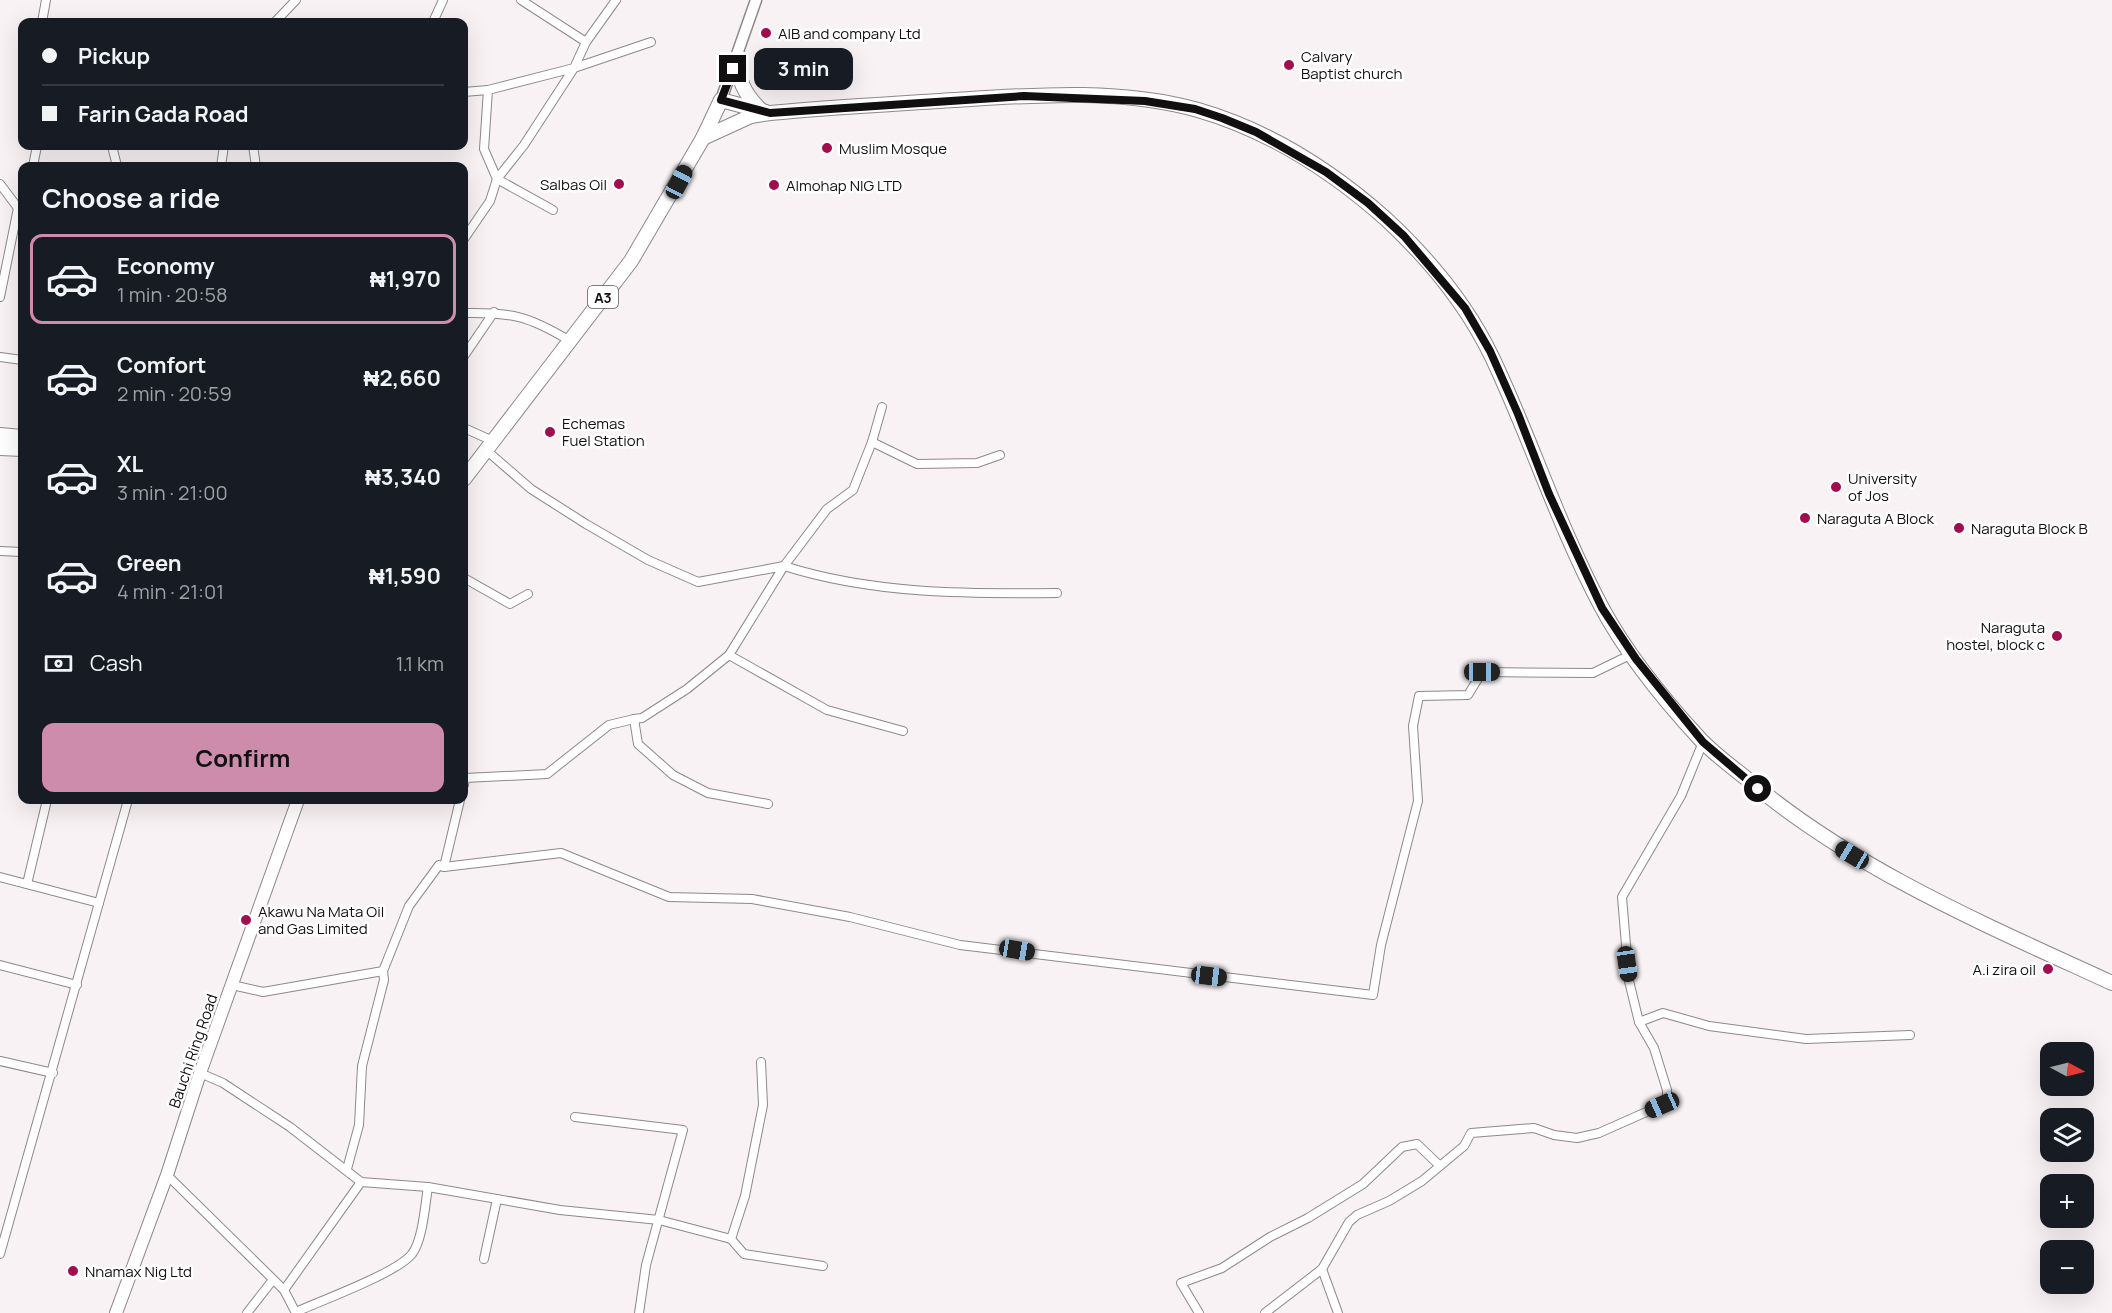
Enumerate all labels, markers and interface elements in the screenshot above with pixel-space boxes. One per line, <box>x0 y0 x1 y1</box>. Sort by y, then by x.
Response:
place label: AIB and company Ltd <box>778 23 921 44</box>
marker: AIB and company Ltd <box>759 26 773 40</box>
text: Pickup <box>78 41 150 71</box>
place label: Calvary Baptist church <box>1301 46 1402 84</box>
callout: 3 min <box>754 48 853 90</box>
route end <box>719 55 746 82</box>
text: 3 min <box>778 55 829 82</box>
marker: Calvary Baptist church <box>1282 58 1296 72</box>
text: Farin Gada Road <box>78 99 249 129</box>
place label: Muslim Mosque <box>839 138 947 159</box>
marker: Muslim Mosque <box>820 141 834 155</box>
car <box>663 162 695 202</box>
place label: Salbas Oil <box>540 174 607 195</box>
place label: Almohap NIG LTD <box>786 175 902 196</box>
marker: Salbas Oil <box>612 177 626 191</box>
marker: Almohap NIG LTD <box>767 178 781 192</box>
text: Choose a ride <box>42 179 220 216</box>
text: Economy <box>117 251 215 281</box>
icon: car <box>45 252 99 306</box>
text: ₦1,970 <box>370 264 441 294</box>
text: 1 min · 20:58 <box>117 281 228 308</box>
road number: A3 <box>588 286 618 308</box>
text: Comfort <box>117 350 206 380</box>
icon: car <box>45 351 99 405</box>
text: ₦2,660 <box>364 363 441 393</box>
text: 2 min · 20:59 <box>117 380 232 407</box>
place label: Echemas Fuel Station <box>562 413 645 451</box>
marker: Echemas Fuel Station <box>543 425 557 439</box>
text: XL <box>117 449 143 479</box>
icon: car <box>45 450 99 504</box>
text: ₦3,340 <box>365 462 441 492</box>
place label: University of Jos <box>1848 468 1917 506</box>
text: 3 min · 21:00 <box>117 479 228 506</box>
marker: University of Jos <box>1829 480 1843 494</box>
place label: Naraguta A Block <box>1817 508 1935 529</box>
marker: Naraguta A Block <box>1798 511 1812 525</box>
place label: Naraguta Block B <box>1971 518 2088 539</box>
marker: Naraguta Block B <box>1952 521 1966 535</box>
text: Green <box>117 548 182 578</box>
icon: car <box>45 549 99 603</box>
text: ₦1,590 <box>369 561 441 591</box>
text: 4 min · 21:01 <box>117 578 224 605</box>
place label: Naraguta hostel, block c <box>1946 617 2045 655</box>
marker: Naraguta hostel, block c <box>2050 629 2064 643</box>
icon: cash <box>42 647 75 680</box>
text: Cash <box>90 648 143 678</box>
text: 1.1 km <box>396 650 444 677</box>
car <box>1464 663 1500 681</box>
button: Confirm <box>42 723 444 792</box>
route start <box>1744 775 1771 802</box>
car <box>1832 838 1872 872</box>
place label: Akawu Na Mata Oil and Gas Limited <box>258 901 384 939</box>
marker: Akawu Na Mata Oil and Gas Limited <box>239 913 253 927</box>
car <box>998 938 1036 962</box>
car <box>1616 945 1638 983</box>
place label: A.i zira oil <box>1972 959 2036 980</box>
marker: A.i zira oil <box>2041 962 2055 976</box>
car <box>1190 965 1228 987</box>
street label: Bauchi Ring Road <box>164 991 222 1111</box>
north arrow <box>2040 1042 2094 1096</box>
map controls <box>2040 1042 2094 1294</box>
car <box>1642 1089 1682 1121</box>
button: layers <box>2040 1108 2094 1162</box>
button: + <box>2040 1174 2094 1228</box>
button: − <box>2040 1240 2094 1294</box>
place label: Nnamax Nig Ltd <box>85 1261 192 1282</box>
marker: Nnamax Nig Ltd <box>66 1264 80 1278</box>

